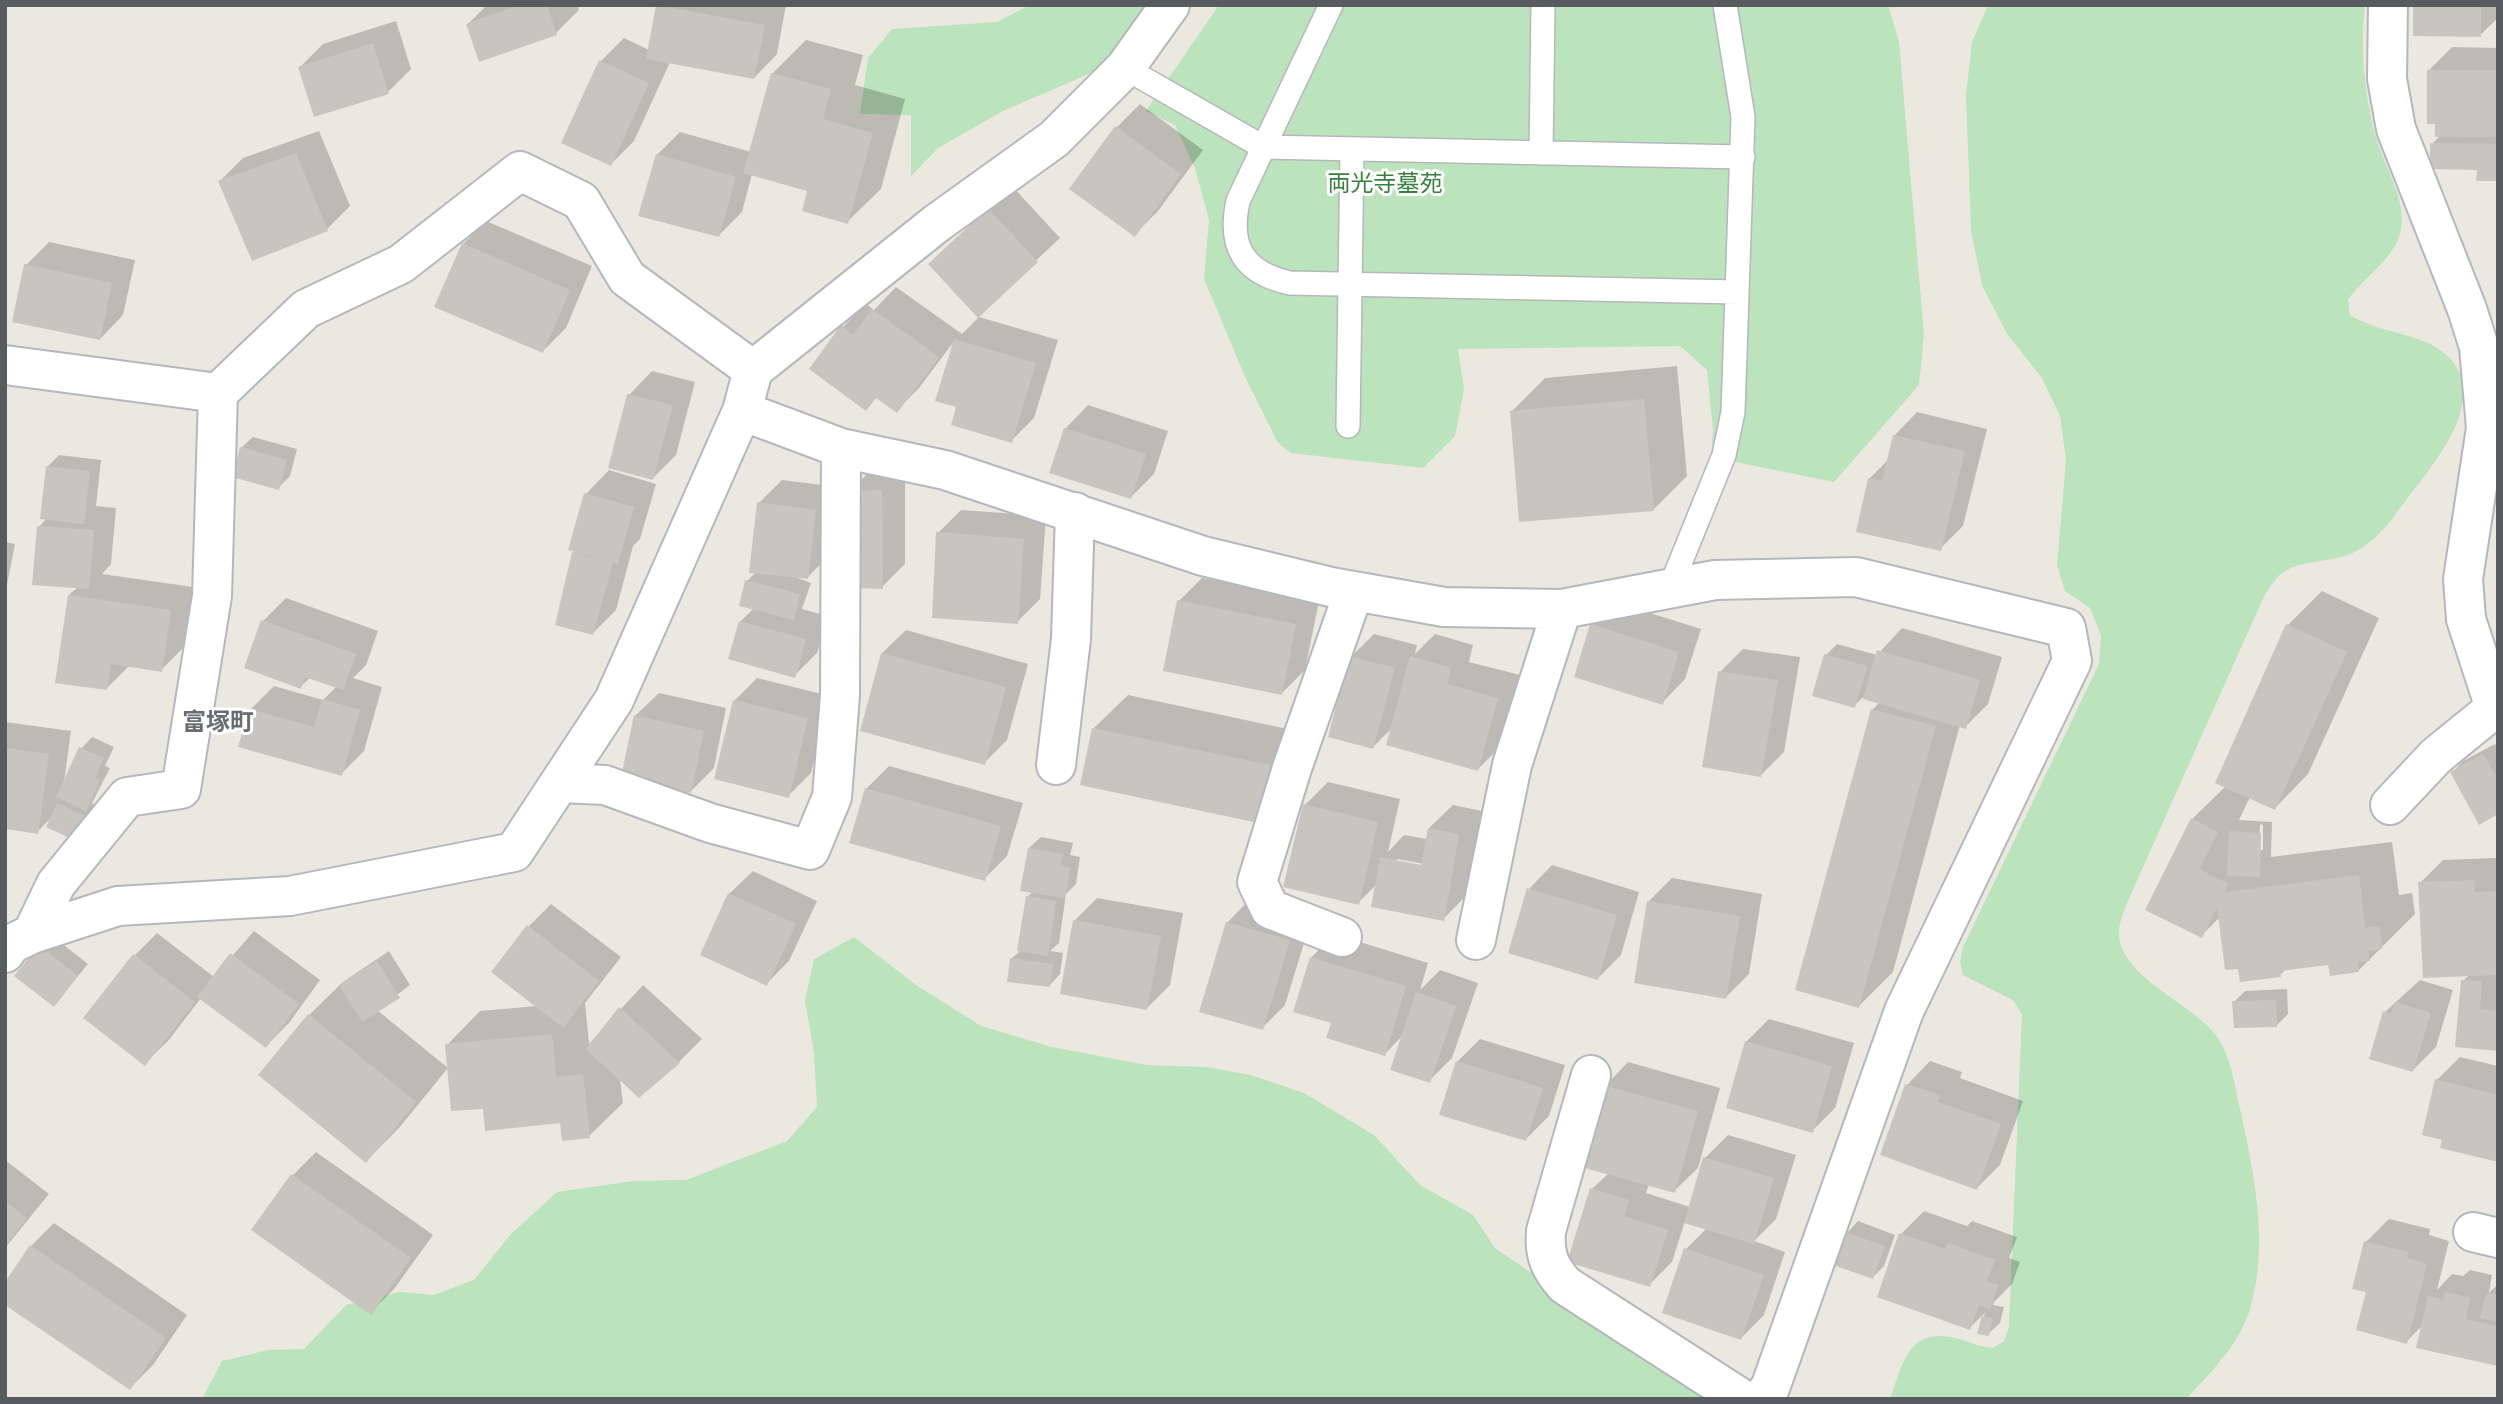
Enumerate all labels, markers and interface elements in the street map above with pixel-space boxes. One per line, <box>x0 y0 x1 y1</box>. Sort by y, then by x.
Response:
park label: 両光寺墓苑 <box>1328 171 1442 199</box>
district label: 富塚町 <box>182 710 254 738</box>

